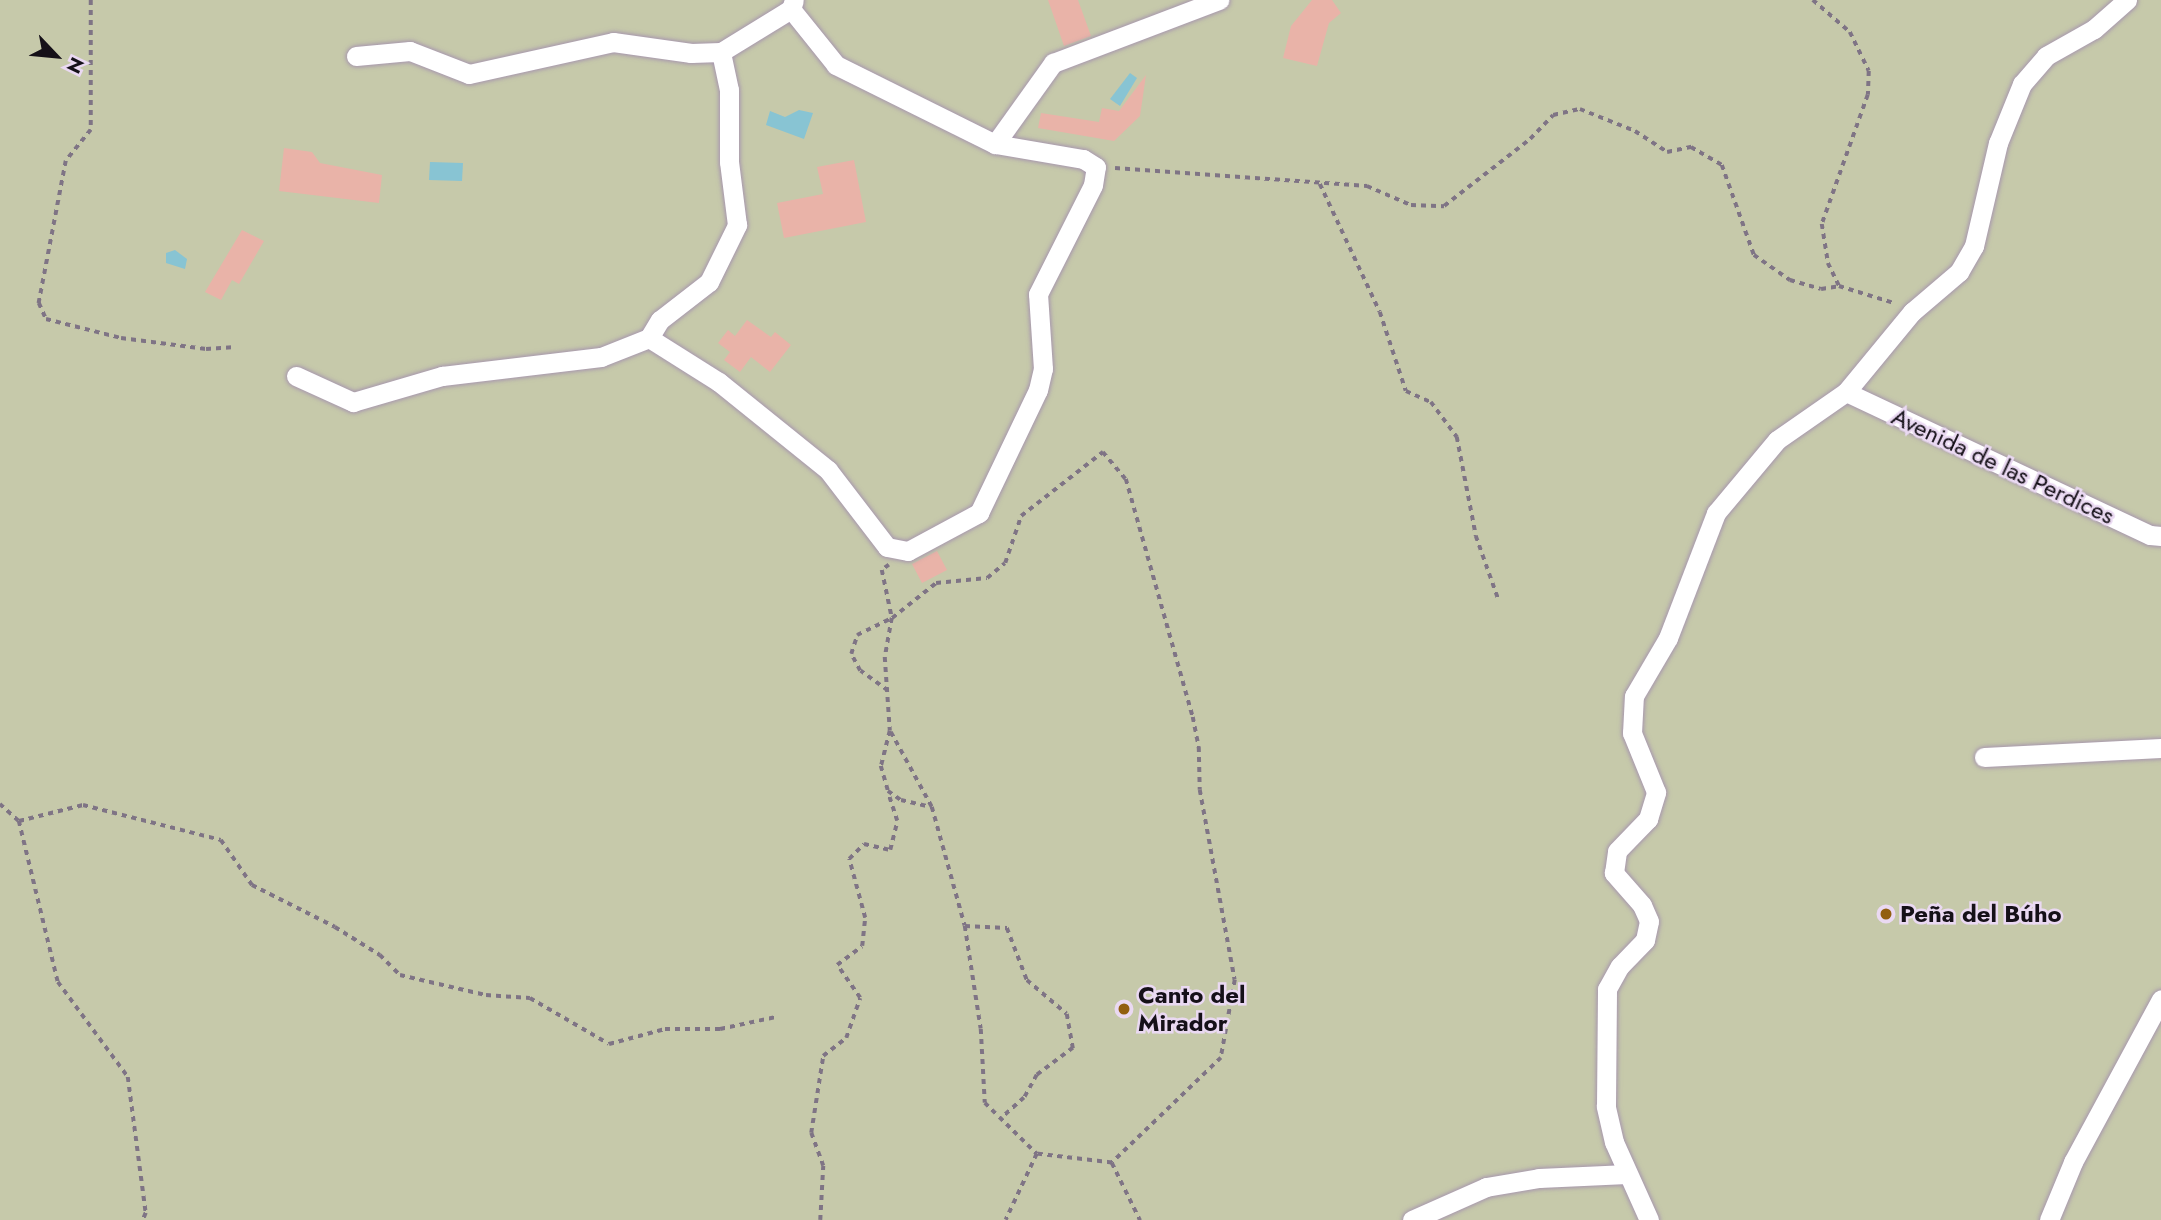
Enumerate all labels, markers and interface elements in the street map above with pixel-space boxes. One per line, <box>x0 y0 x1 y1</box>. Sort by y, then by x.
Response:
north arrow <box>21 21 91 91</box>
text: N <box>60 53 91 78</box>
street label: Avenida de las Perdices <box>1887 402 2119 530</box>
place label: Peña del Búho <box>1900 900 2062 928</box>
marker: Peña del Búho <box>1878 906 1894 922</box>
place label: Canto del Mirador <box>1138 981 1246 1037</box>
marker: Canto del Mirador <box>1116 1001 1132 1017</box>

